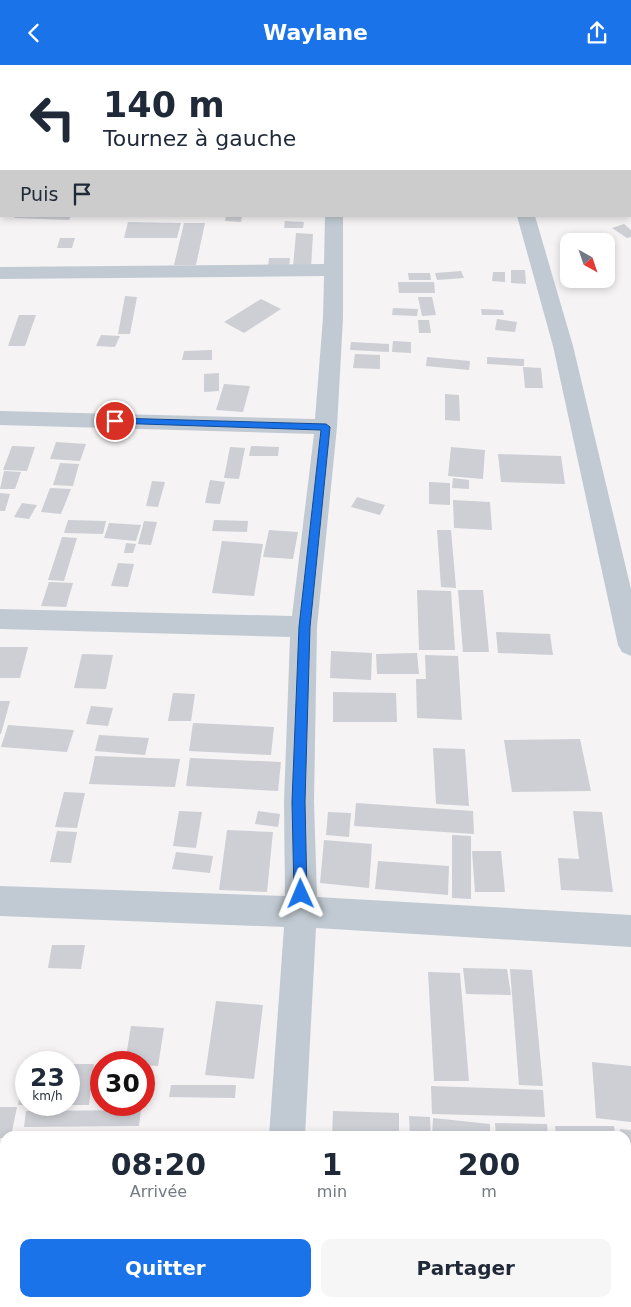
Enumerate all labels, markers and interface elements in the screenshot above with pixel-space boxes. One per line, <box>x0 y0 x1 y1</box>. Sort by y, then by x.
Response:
icon: back <box>20 19 48 47</box>
icon: share <box>583 19 611 47</box>
text: Waylane <box>263 20 368 45</box>
icon: left <box>20 85 85 150</box>
text: 140 m <box>103 85 225 125</box>
text: Tournez à gauche <box>103 126 296 151</box>
icon: arrive <box>68 180 96 208</box>
text: Puis <box>20 183 58 205</box>
north arrow <box>560 233 615 287</box>
map controls <box>560 233 615 288</box>
pin <box>94 400 136 442</box>
icon: arrive <box>101 407 129 435</box>
position arrow <box>274 867 326 919</box>
speed limit sign: 30 <box>90 1051 155 1116</box>
text: 23 <box>30 1063 65 1092</box>
text: km/h <box>32 1089 63 1103</box>
text: 08:20 <box>111 1147 206 1182</box>
text: 1 <box>321 1147 342 1182</box>
text: 200 <box>458 1147 520 1182</box>
text: Arrivée <box>130 1182 187 1201</box>
text: min <box>317 1182 347 1201</box>
text: m <box>481 1182 497 1201</box>
button: Quitter <box>20 1239 311 1297</box>
button: Partager <box>321 1239 611 1297</box>

